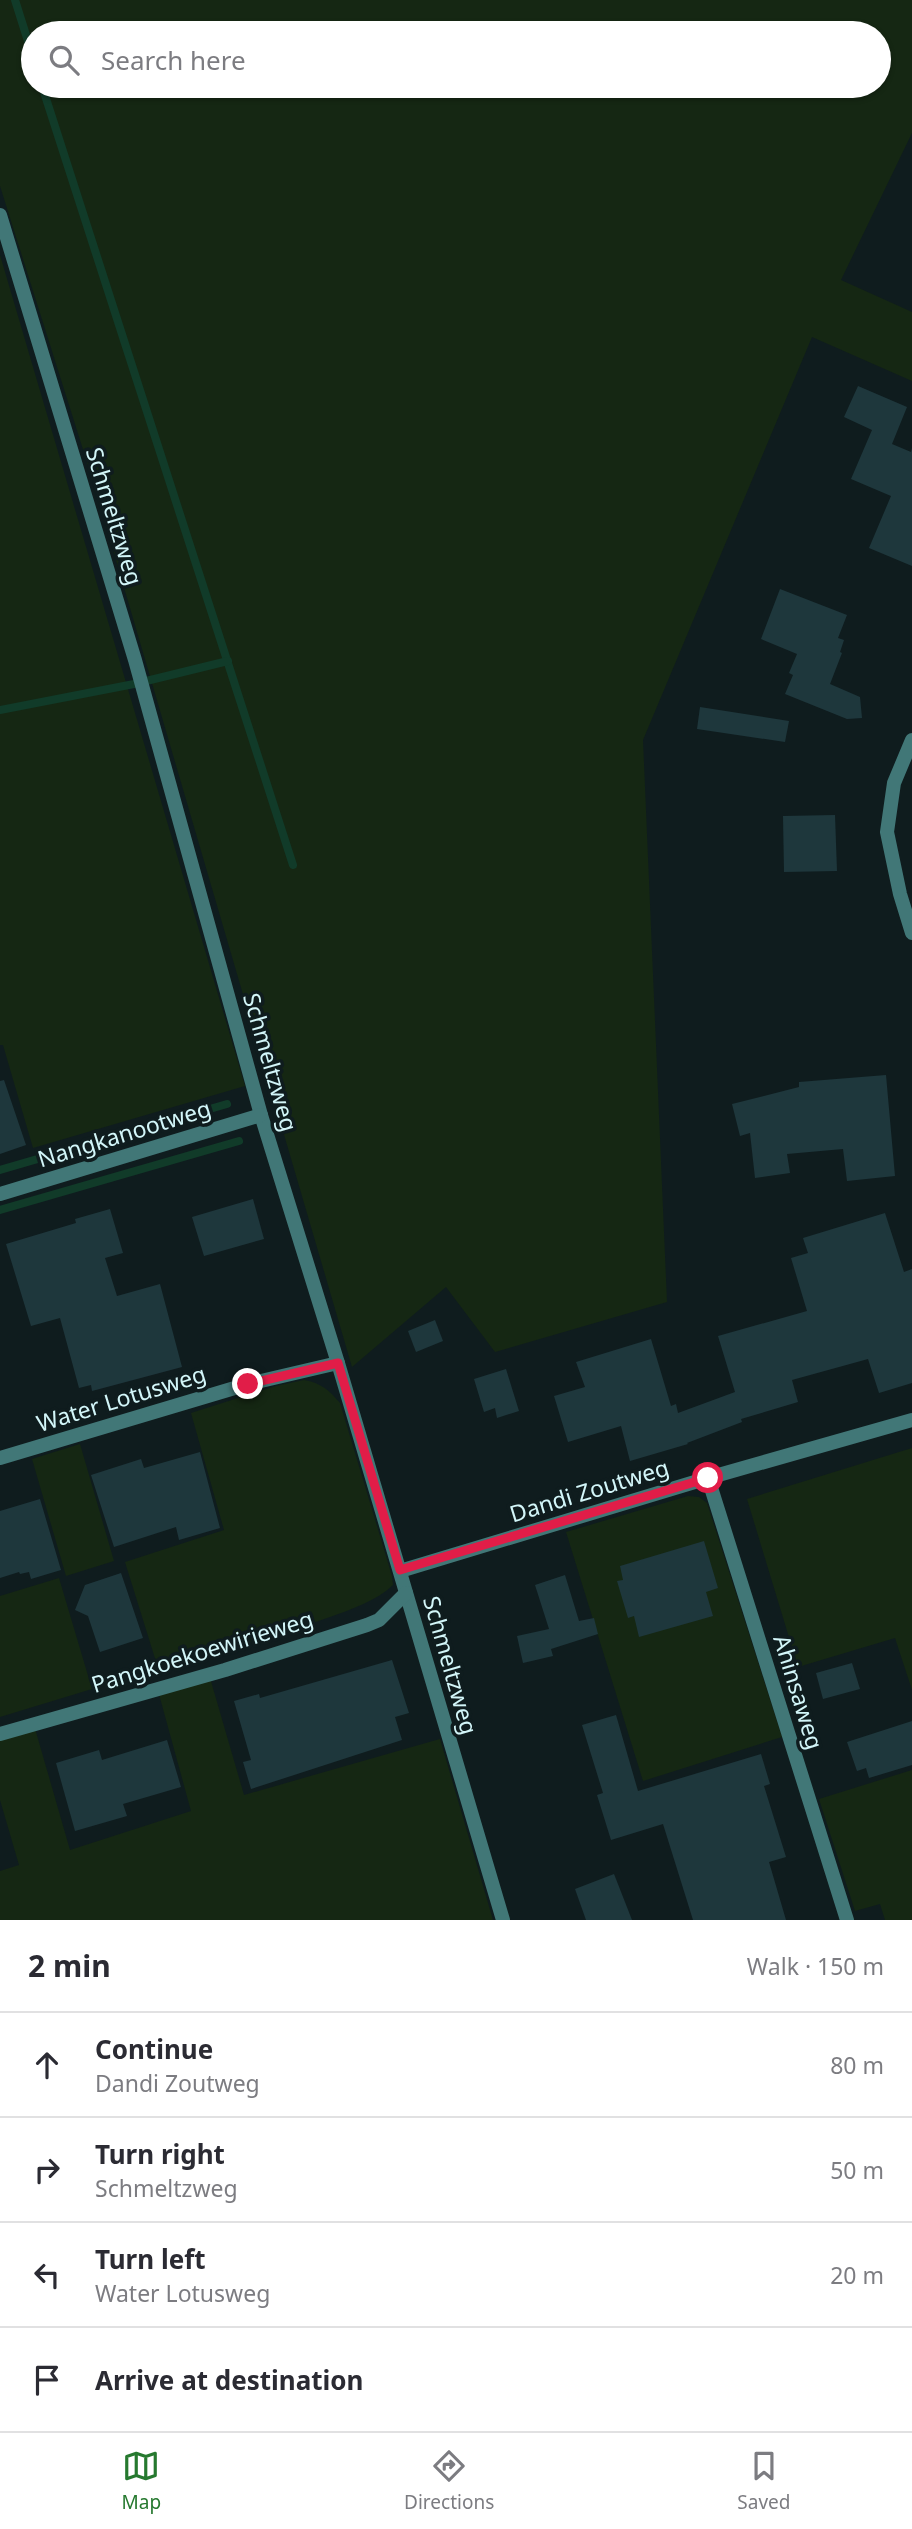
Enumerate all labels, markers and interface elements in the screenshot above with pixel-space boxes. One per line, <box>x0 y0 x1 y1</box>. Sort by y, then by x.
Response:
search box <box>21 21 891 98</box>
icon: search <box>45 41 83 79</box>
text: Search here <box>101 42 246 78</box>
street label: Schmeltzweg <box>79 443 151 589</box>
street label: Schmeltzweg <box>236 989 306 1135</box>
street label: Nangkanootweg <box>34 1091 214 1175</box>
street label: Water Lotusweg <box>33 1357 209 1439</box>
route end <box>232 1368 263 1399</box>
street label: Dandi Zoutweg <box>506 1451 672 1529</box>
route start <box>692 1462 723 1493</box>
street label: Schmeltzweg <box>416 1592 486 1738</box>
street label: Pangkoekoewirieweg <box>87 1602 317 1700</box>
street label: Ahinsaweg <box>766 1631 832 1753</box>
text: 2 min <box>28 1945 111 1986</box>
text: Walk · 150 m <box>747 1950 884 1982</box>
text: Continue <box>95 2031 213 2067</box>
icon: ahead <box>28 2046 66 2084</box>
text: 80 m <box>830 2049 884 2081</box>
text: Dandi Zoutweg <box>95 2067 260 2099</box>
text: Turn right <box>95 2136 225 2172</box>
icon: right <box>28 2151 66 2189</box>
text: 50 m <box>830 2154 884 2186</box>
text: Schmeltzweg <box>95 2172 238 2204</box>
text: Turn left <box>95 2241 206 2277</box>
icon: left <box>28 2256 66 2294</box>
text: 20 m <box>830 2259 884 2291</box>
text: Water Lotusweg <box>95 2277 270 2309</box>
icon: arrive <box>28 2361 66 2399</box>
text: Arrive at destination <box>95 2362 364 2398</box>
tab: Map <box>122 2447 161 2515</box>
tab: Directions <box>404 2447 494 2515</box>
tab: Saved <box>737 2447 790 2515</box>

